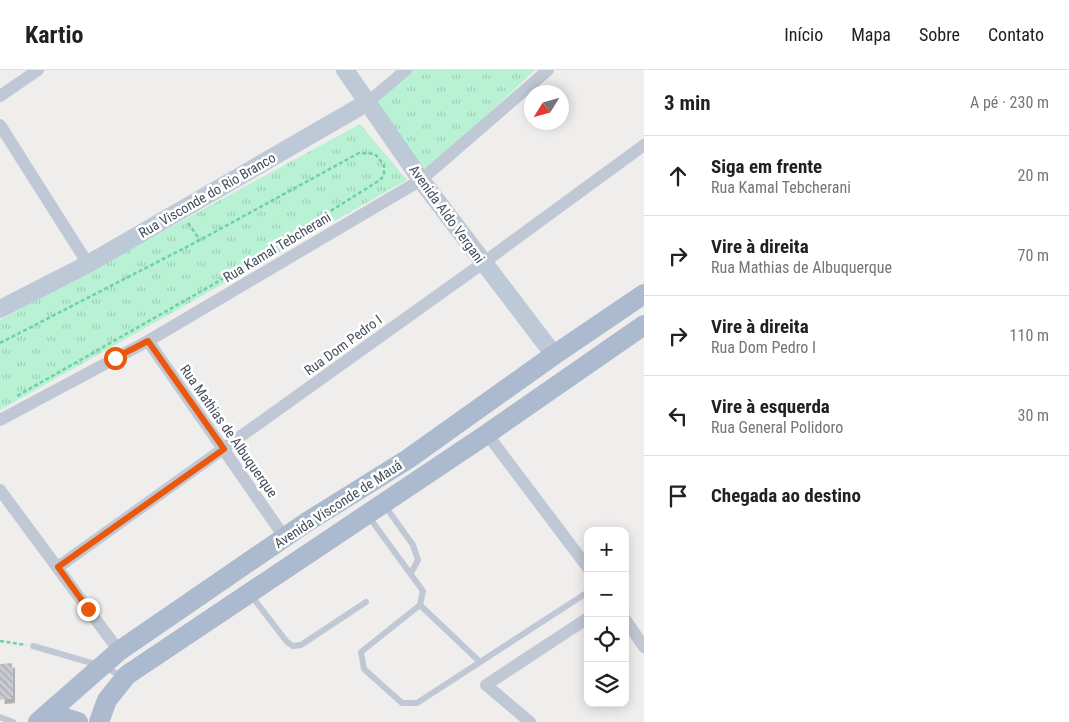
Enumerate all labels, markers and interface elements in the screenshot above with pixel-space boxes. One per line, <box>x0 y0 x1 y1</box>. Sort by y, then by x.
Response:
text: Kartio <box>25 21 83 49</box>
text: Início <box>784 24 823 45</box>
text: Mapa <box>851 24 891 45</box>
text: Sobre <box>919 24 960 45</box>
text: Contato <box>988 24 1044 45</box>
north arrow <box>524 85 569 130</box>
text: 3 min <box>664 91 711 115</box>
text: A pé · 230 m <box>970 93 1049 112</box>
street label: Rua Visconde do Rio Branco <box>136 149 278 241</box>
text: Siga em frente <box>711 155 822 178</box>
street label: Avenida Aldo Vergani <box>406 162 488 266</box>
icon: ahead <box>664 162 692 190</box>
text: 20 m <box>1017 166 1049 185</box>
text: Rua Kamal Tebcherani <box>711 178 851 197</box>
street label: Rua Kamal Tebcherani <box>220 209 334 285</box>
text: Vire à direita <box>711 235 809 258</box>
icon: right <box>664 242 692 270</box>
text: 70 m <box>1017 246 1049 265</box>
text: Rua Mathias de Albuquerque <box>711 258 892 277</box>
street label: Rua Dom Pedro I <box>301 312 385 378</box>
text: Vire à direita <box>711 315 809 338</box>
icon: right <box>664 322 692 350</box>
text: 110 m <box>1010 326 1049 345</box>
text: Rua Dom Pedro I <box>711 338 816 357</box>
route start <box>104 347 127 370</box>
street label: Rua Mathias de Albuquerque <box>177 362 281 501</box>
text: Vire à esquerda <box>711 395 830 418</box>
icon: left <box>664 402 692 430</box>
text: 30 m <box>1017 406 1049 425</box>
text: Rua General Polidoro <box>711 418 843 437</box>
street label: Avenida Visconde de Mauá <box>271 457 405 551</box>
icon: arrive <box>664 482 692 510</box>
text: Chegada ao destino <box>711 484 861 507</box>
map controls <box>584 527 629 707</box>
button: + <box>584 527 629 572</box>
button: − <box>584 572 629 617</box>
route end <box>77 598 100 621</box>
button: locate <box>584 617 629 662</box>
button: layers <box>584 662 629 707</box>

